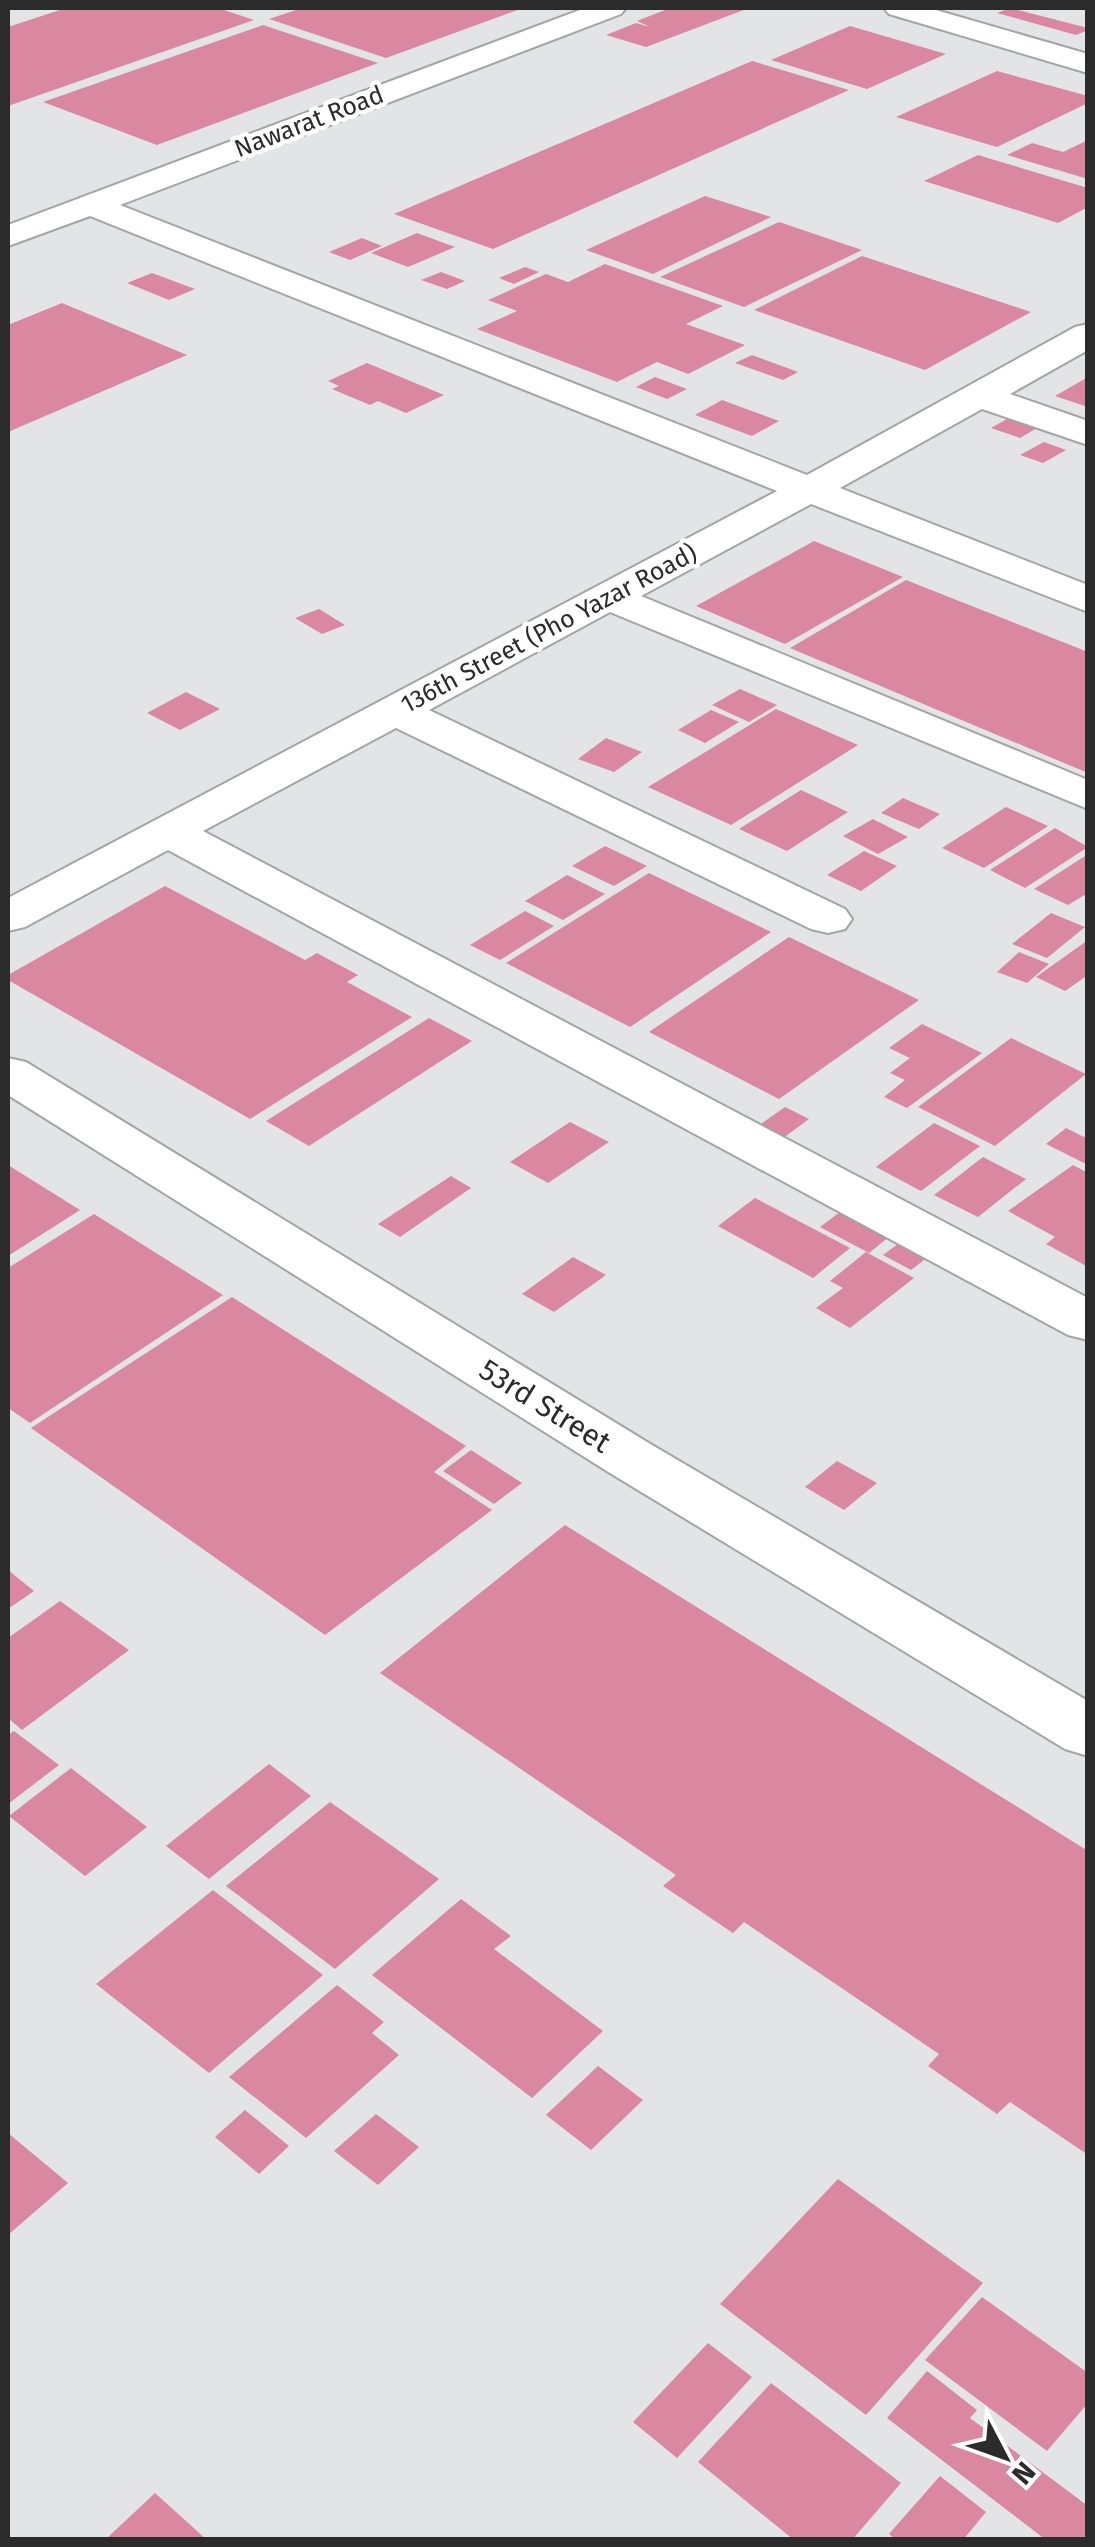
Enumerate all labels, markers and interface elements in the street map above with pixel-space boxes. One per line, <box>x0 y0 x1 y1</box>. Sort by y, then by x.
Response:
street label: Nawarat Road <box>230 80 388 164</box>
street label: 136th Street (Pho Yazar Road) <box>396 538 702 720</box>
street label: 53rd Street <box>473 1352 617 1461</box>
north arrow <box>955 2407 1055 2507</box>
text: N <box>1005 2455 1042 2491</box>

